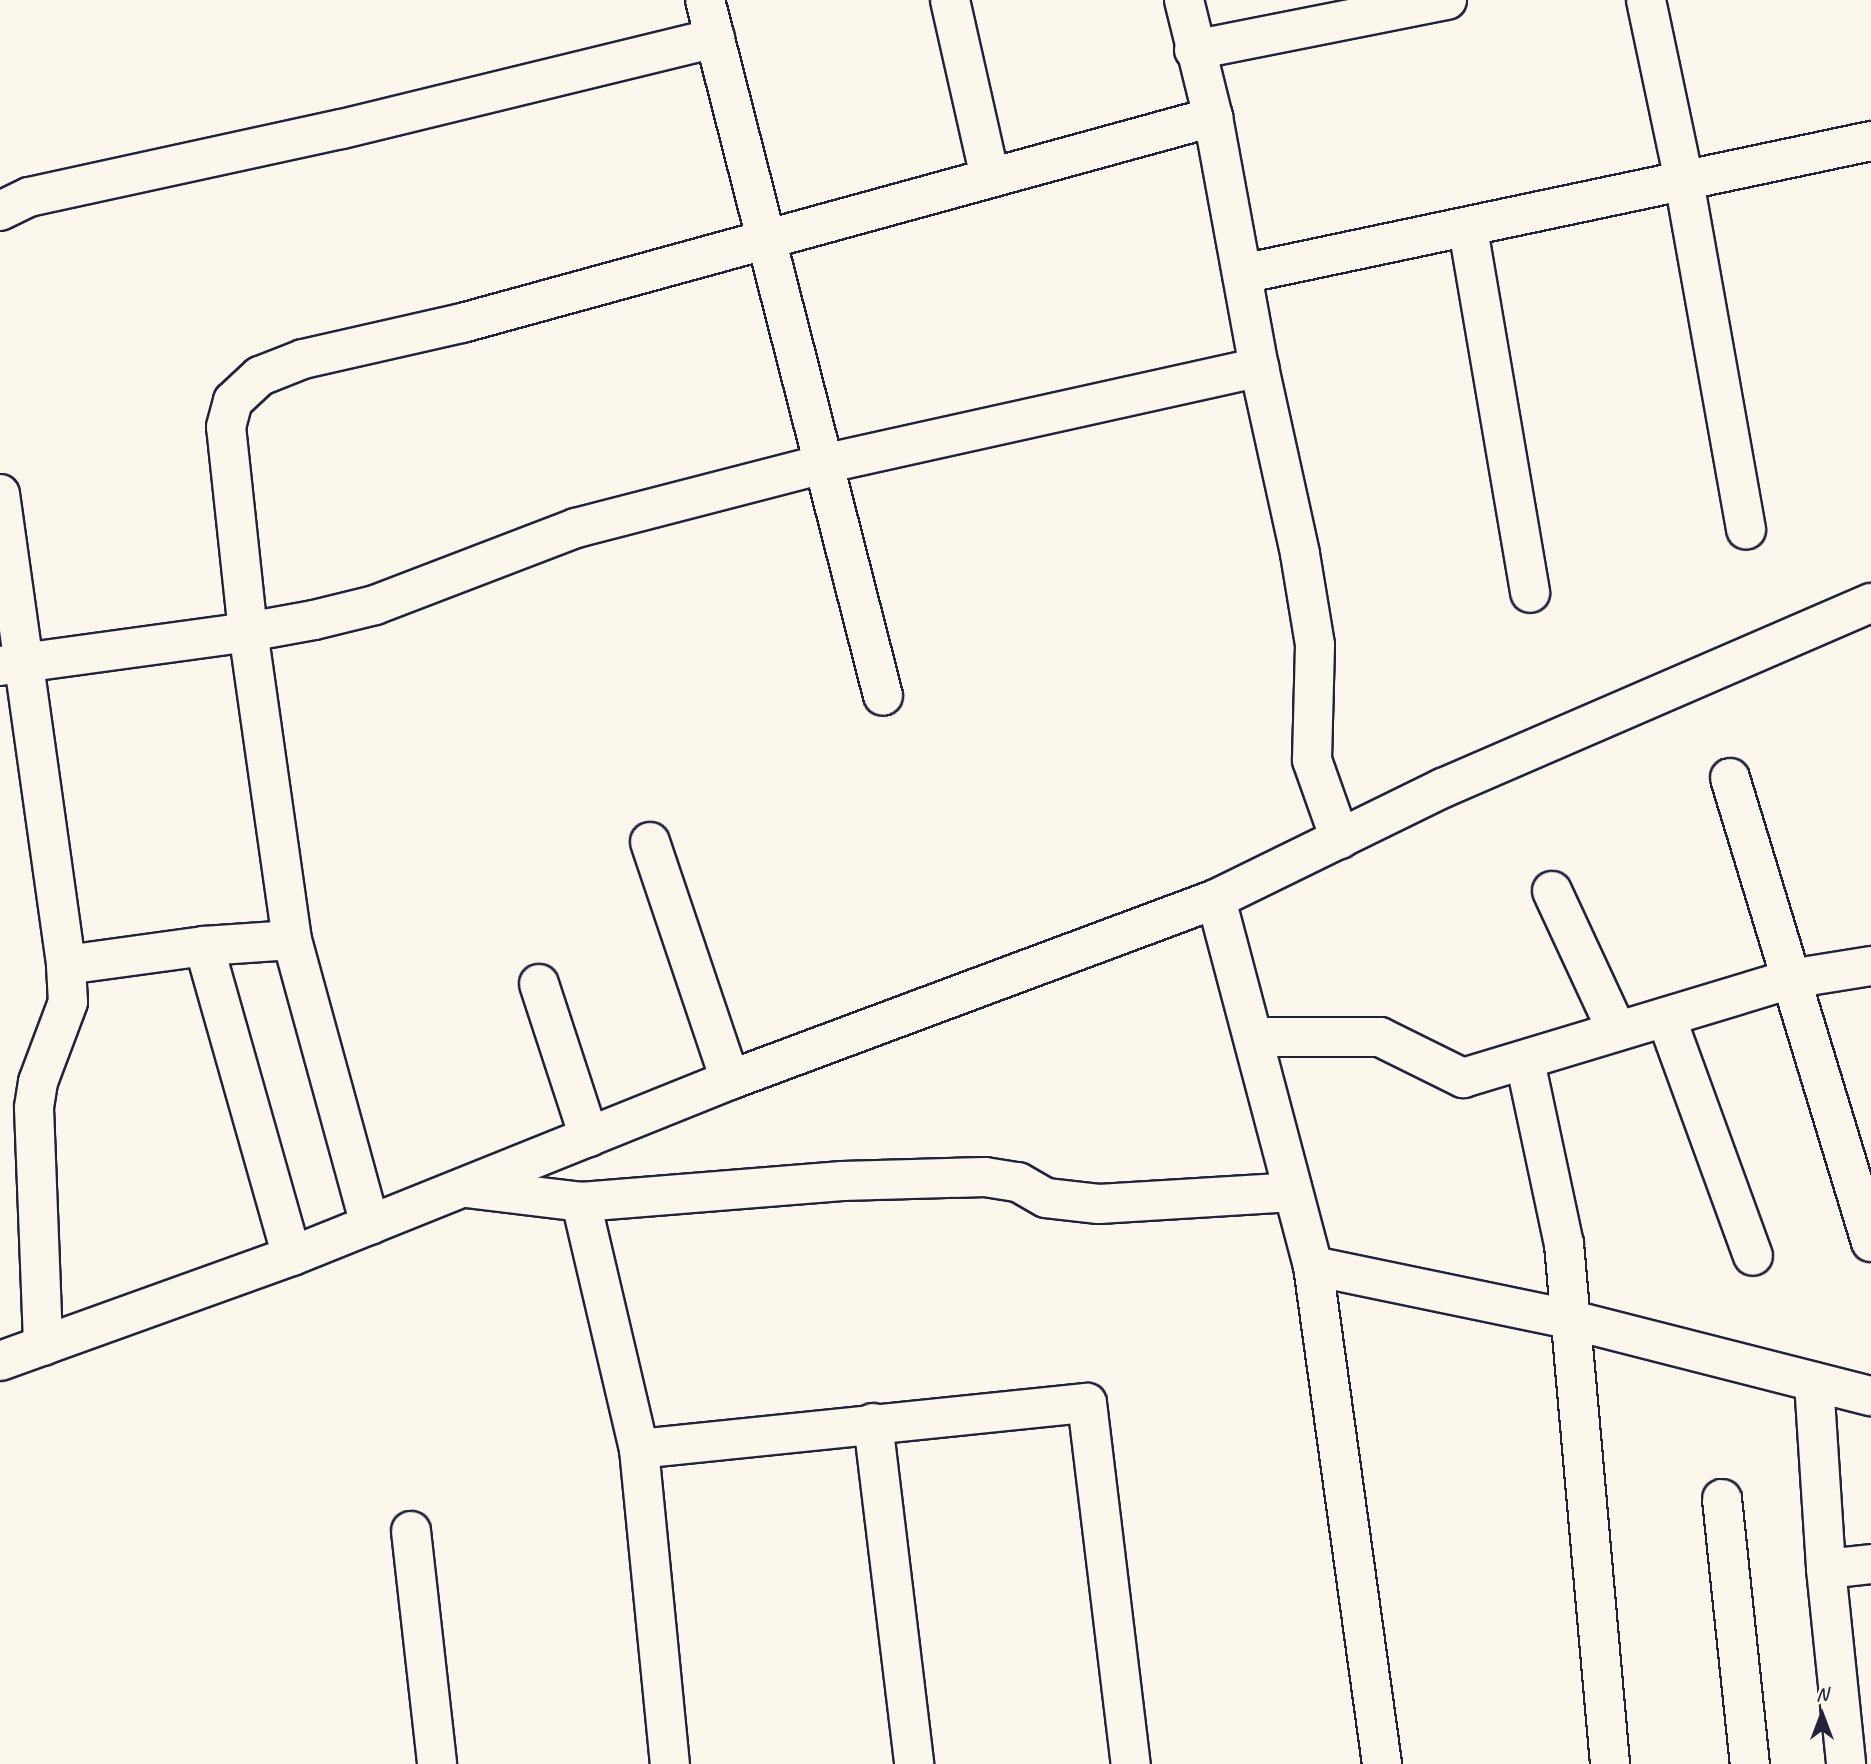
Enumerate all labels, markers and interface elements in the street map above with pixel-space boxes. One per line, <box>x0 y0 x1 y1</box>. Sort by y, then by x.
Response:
north arrow <box>1787 1680 1857 1750</box>
text: N <box>1816 1682 1828 1706</box>

